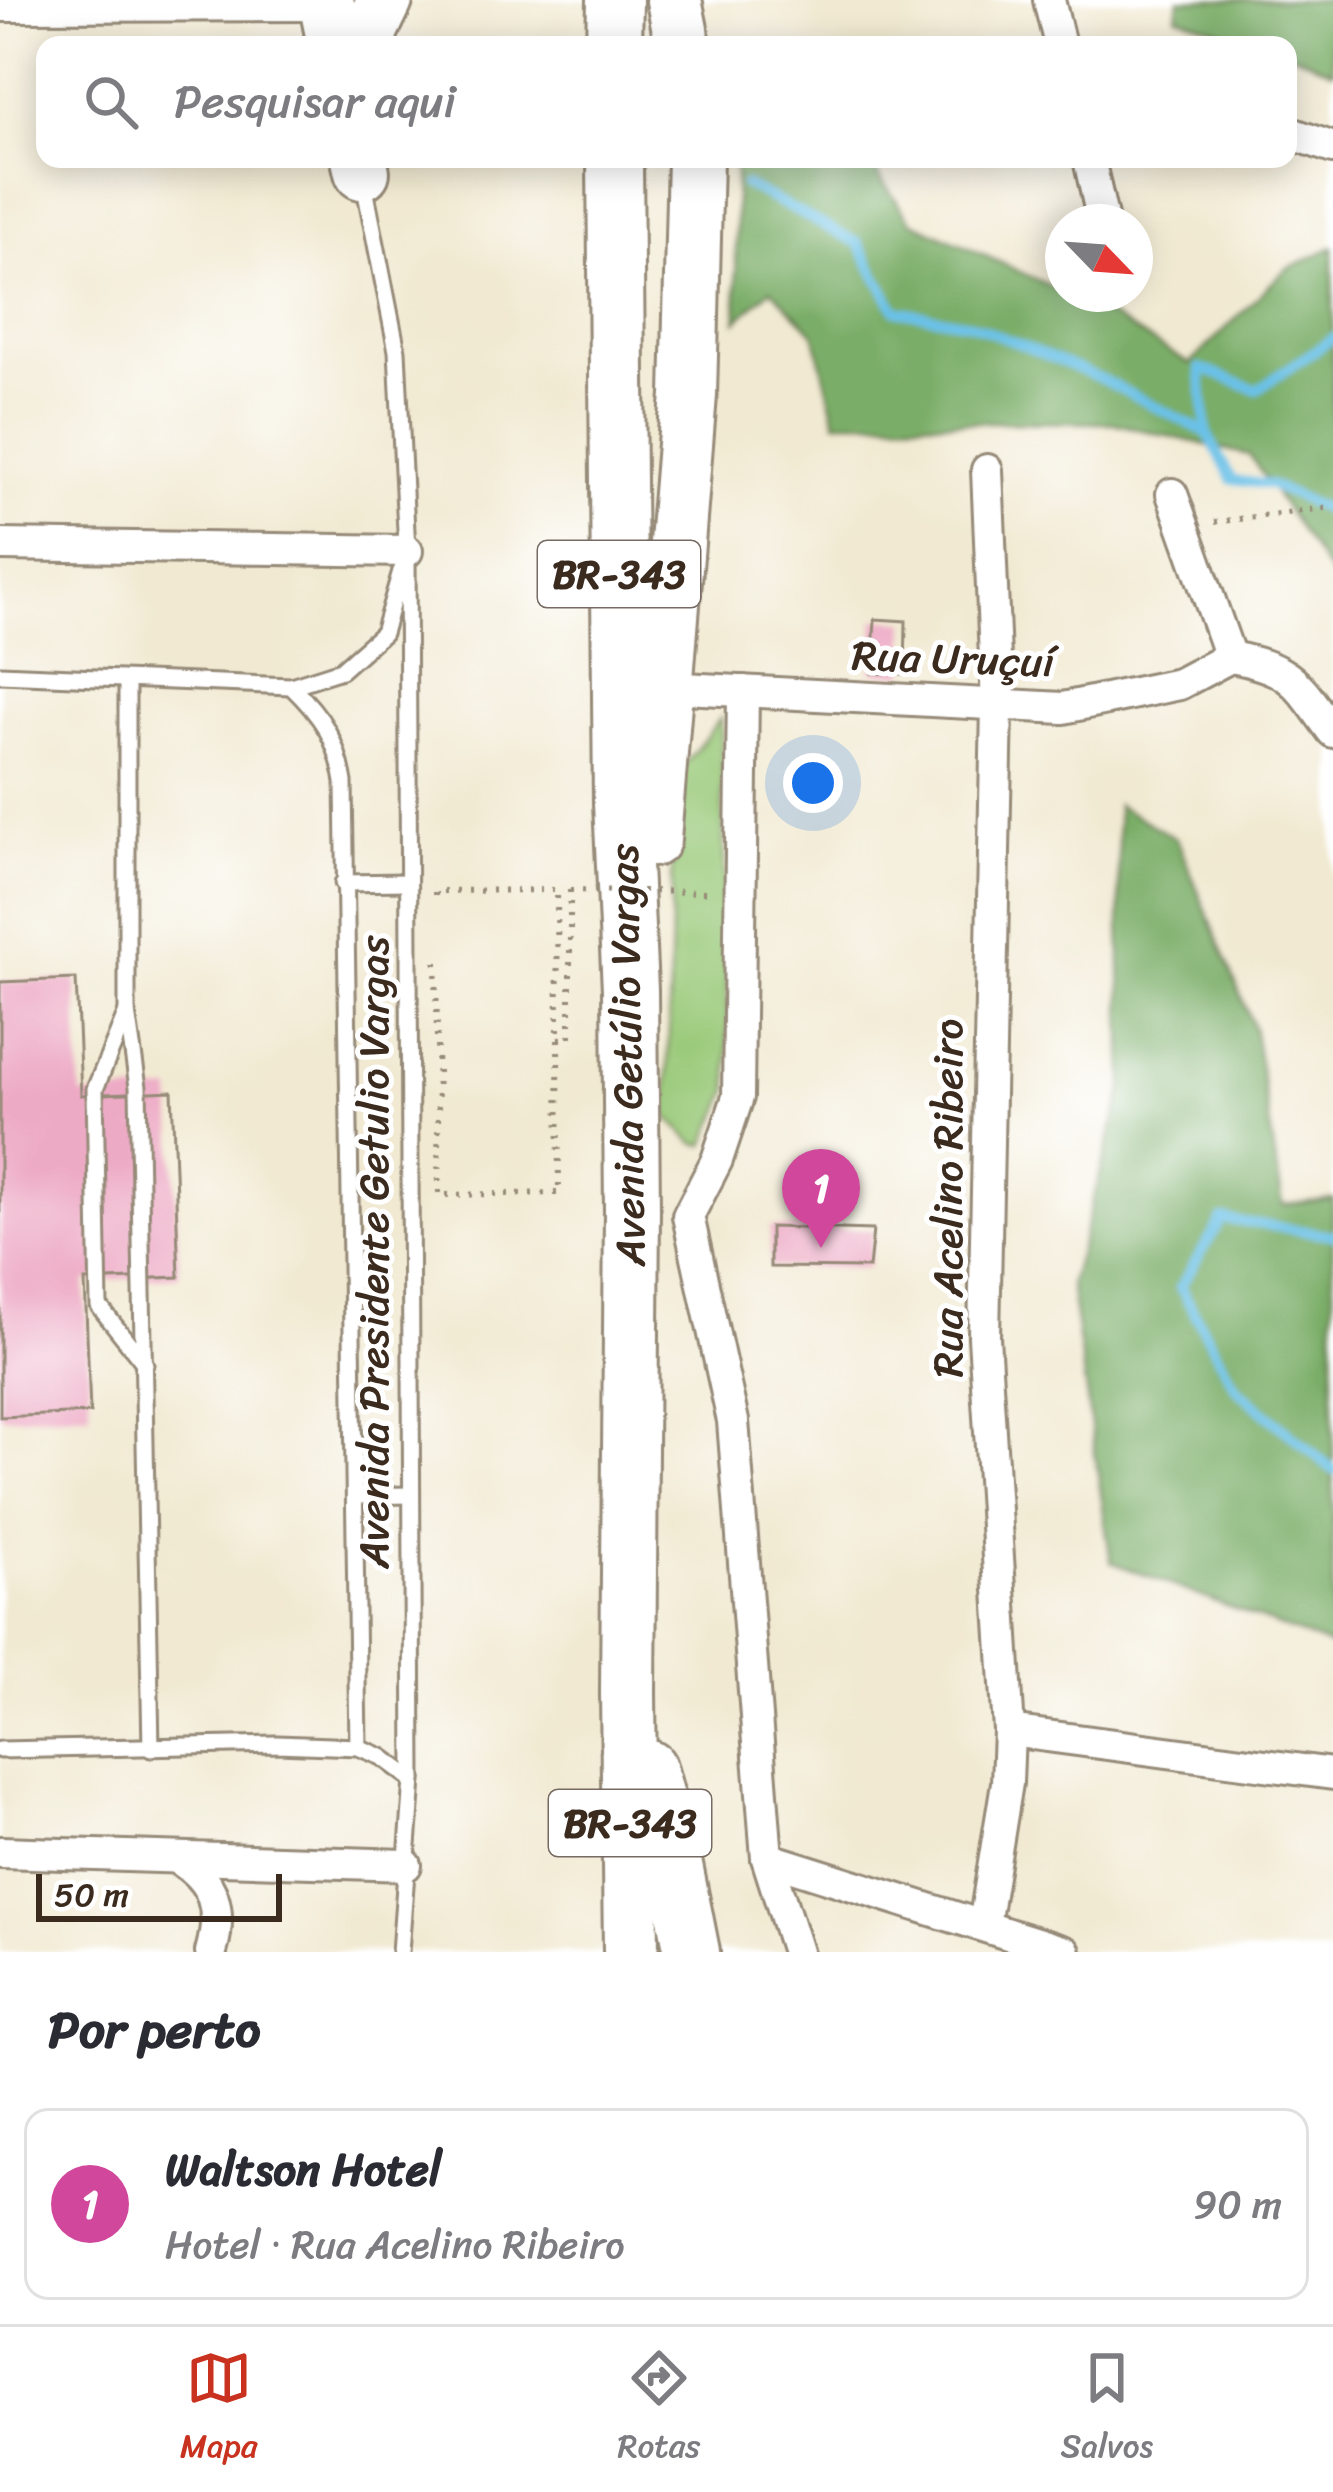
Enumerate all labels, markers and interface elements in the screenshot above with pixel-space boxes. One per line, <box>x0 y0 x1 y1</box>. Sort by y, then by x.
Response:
search box <box>36 36 1297 168</box>
text: Pesquisar aqui <box>174 62 456 142</box>
icon: search <box>78 69 144 135</box>
north arrow <box>1045 204 1153 312</box>
road number: BR-343 <box>538 541 700 607</box>
street label: Rua Uruçuí <box>850 618 1060 700</box>
your location <box>783 753 843 813</box>
street label: Avenida Getúlio Vargas <box>586 842 668 1268</box>
street label: Avenida Presidente Getulio Vargas <box>337 935 411 1570</box>
street label: Rua Acelino Ribeiro <box>911 1019 985 1377</box>
pin: 1 <box>782 1149 860 1248</box>
road number: BR-343 <box>549 1790 711 1856</box>
text: 50 m <box>54 1866 129 1924</box>
scale bar <box>36 1868 282 1921</box>
text: Por perto <box>48 1985 261 2075</box>
text: Waltson Hotel <box>165 2130 442 2210</box>
text: 1 <box>82 2170 98 2239</box>
text: 90 m <box>1193 2170 1282 2239</box>
text: Hotel · Rua Acelino Ribeiro <box>165 2210 624 2279</box>
tab: Mapa <box>180 2345 258 2475</box>
tab: Rotas <box>618 2345 701 2475</box>
tab: Salvos <box>1061 2345 1153 2475</box>

